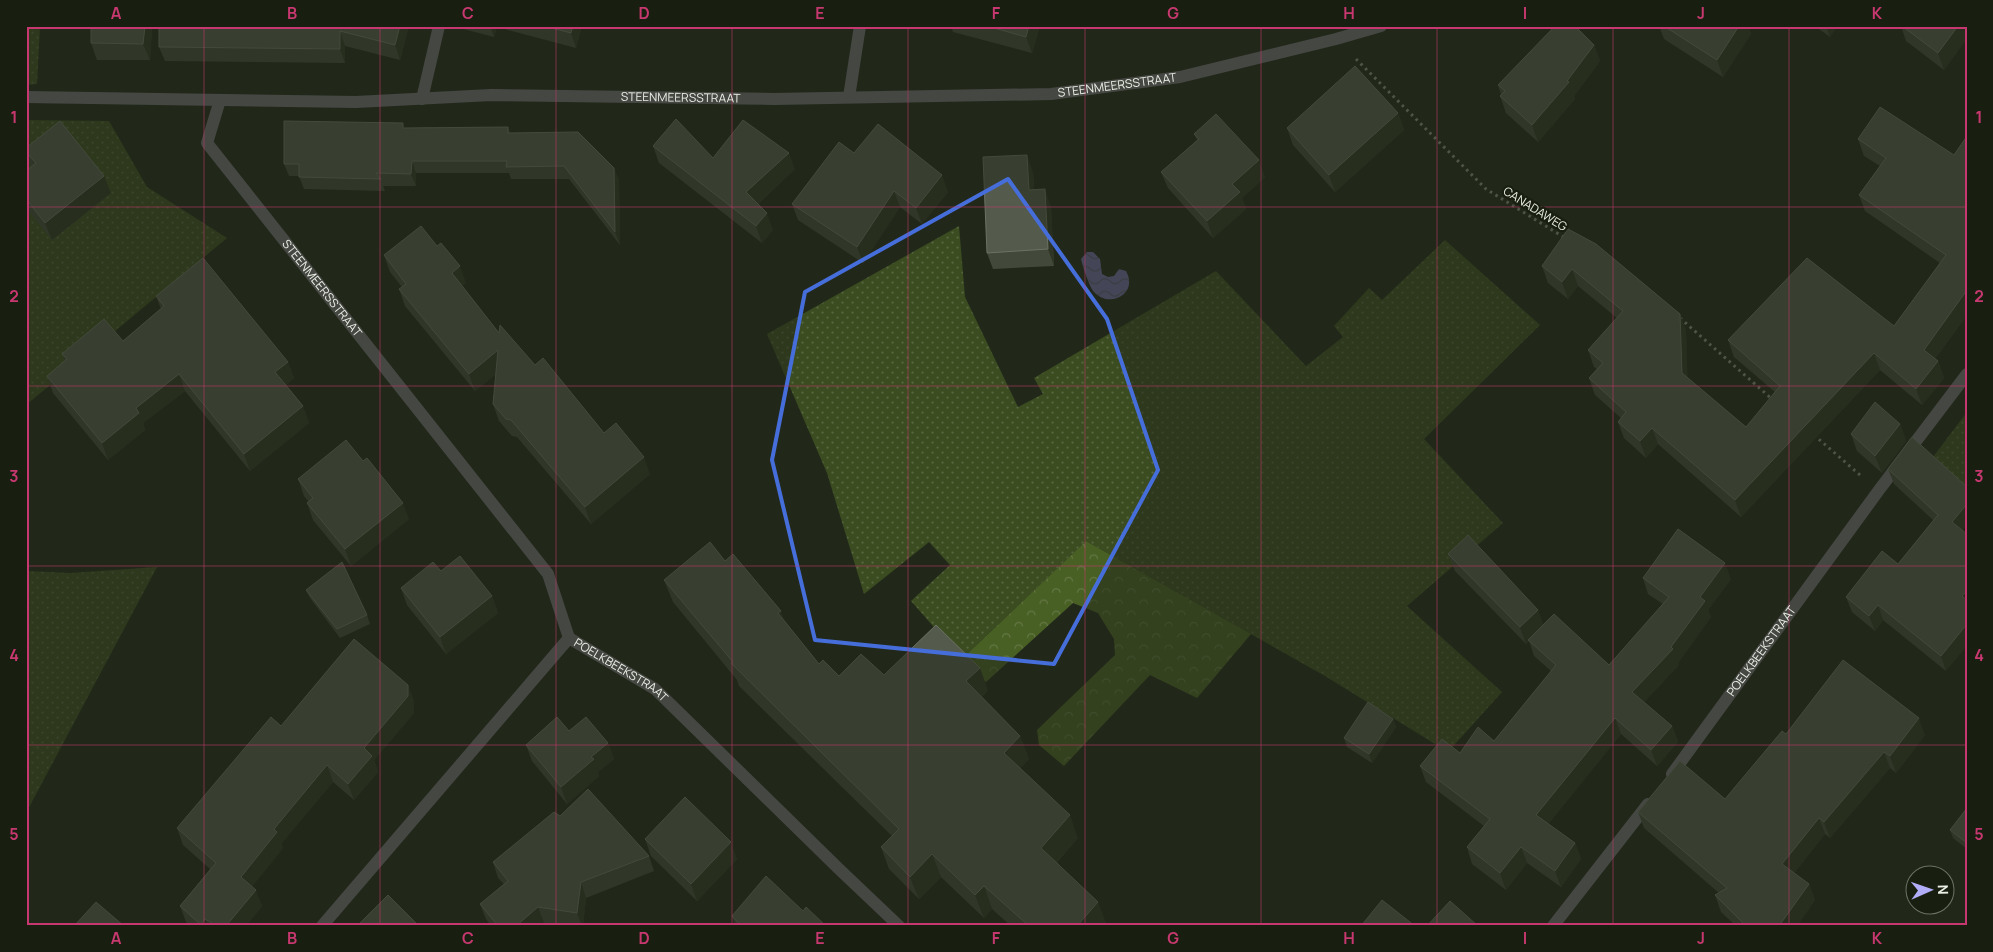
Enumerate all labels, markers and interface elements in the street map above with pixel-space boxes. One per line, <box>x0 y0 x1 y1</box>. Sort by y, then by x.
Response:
text: A <box>111 2 122 24</box>
text: B <box>287 2 297 24</box>
text: C <box>462 2 474 24</box>
text: D <box>638 2 650 24</box>
text: E <box>815 2 825 24</box>
text: F <box>992 2 1001 24</box>
text: G <box>1167 2 1179 24</box>
text: H <box>1343 2 1355 24</box>
text: I <box>1523 2 1527 24</box>
text: J <box>1697 2 1705 24</box>
text: K <box>1872 2 1883 24</box>
street label: STEENMEERSSTRAAT <box>1057 68 1178 101</box>
street label: STEENMEERSSTRAAT <box>621 88 742 107</box>
text: 1 <box>10 106 18 128</box>
text: 1 <box>1975 106 1983 128</box>
street label: CANADAWEG <box>1500 182 1571 235</box>
street label: STEENMEERSSTRAAT <box>278 236 367 341</box>
text: 2 <box>9 285 19 307</box>
text: 2 <box>1974 285 1984 307</box>
text: 3 <box>9 465 19 487</box>
text: 3 <box>1974 465 1984 487</box>
street label: POELKBEEKSTRAAT <box>1722 602 1800 700</box>
street label: POELKBEEKSTRAAT <box>571 634 673 706</box>
text: 4 <box>9 644 19 666</box>
text: 4 <box>1974 644 1984 666</box>
text: 5 <box>9 823 19 845</box>
text: 5 <box>1974 823 1984 845</box>
north arrow <box>1906 864 1956 914</box>
text: N <box>1934 884 1953 895</box>
text: A <box>111 927 122 949</box>
text: B <box>287 927 297 949</box>
text: C <box>462 927 474 949</box>
text: D <box>638 927 650 949</box>
text: E <box>815 927 825 949</box>
text: F <box>992 927 1001 949</box>
text: G <box>1167 927 1179 949</box>
text: H <box>1343 927 1355 949</box>
text: I <box>1523 927 1527 949</box>
text: J <box>1697 927 1705 949</box>
text: K <box>1872 927 1883 949</box>

